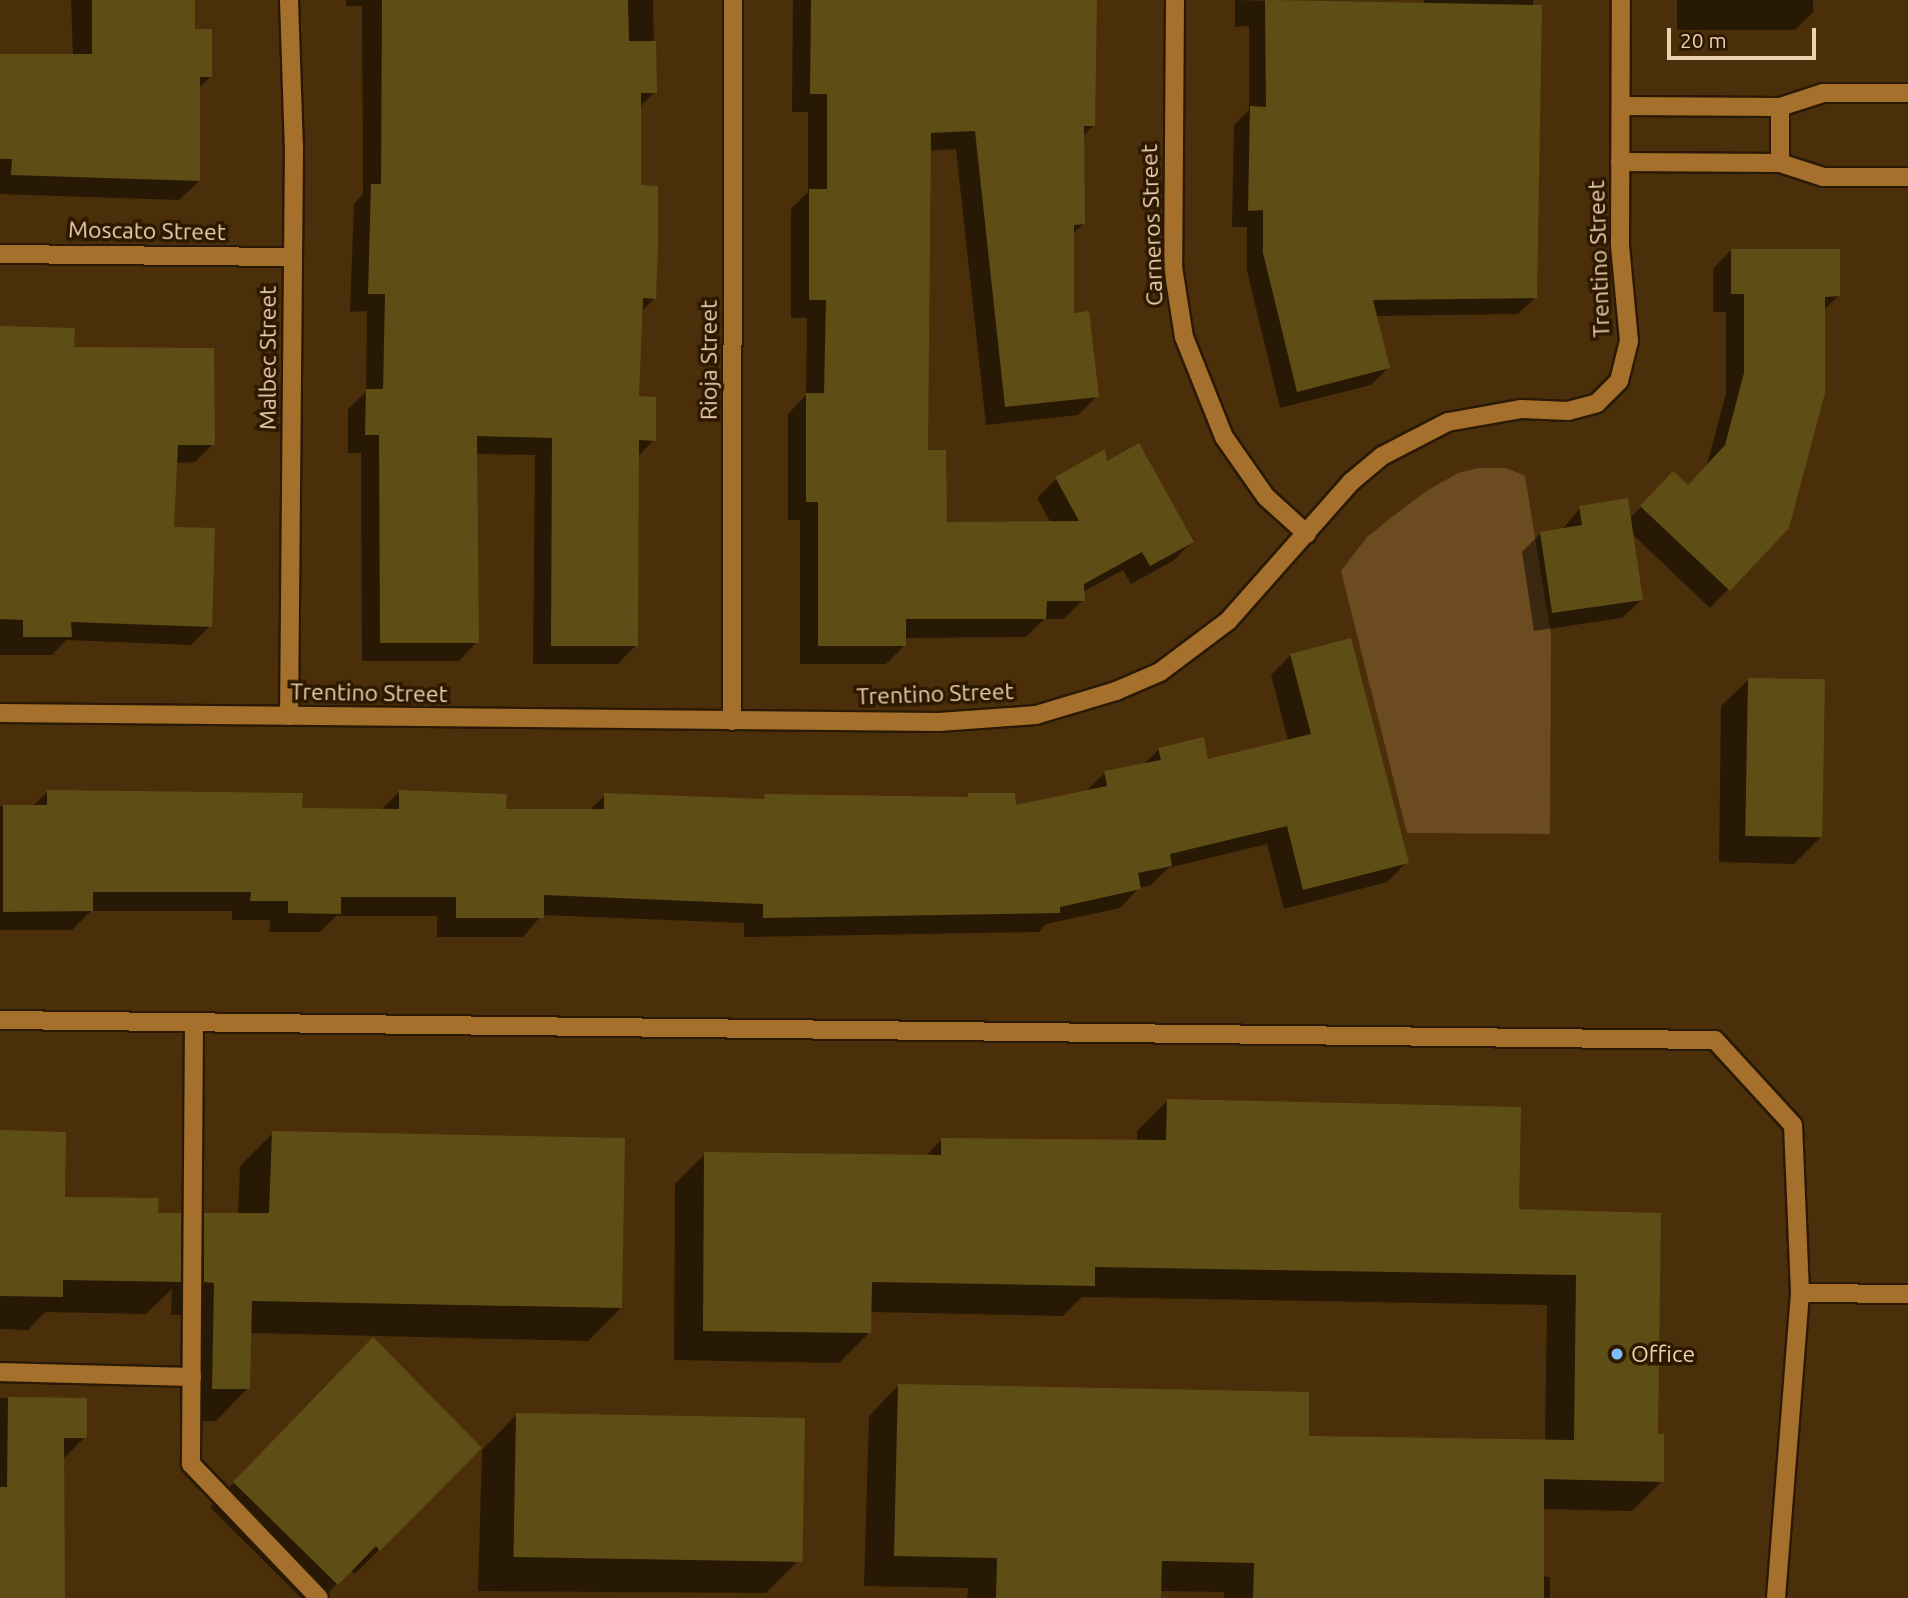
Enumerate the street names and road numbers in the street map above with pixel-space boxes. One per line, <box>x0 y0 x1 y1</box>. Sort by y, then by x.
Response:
street label: Carneros Street <box>1135 144 1169 306</box>
street label: Trentino Street <box>1582 180 1616 338</box>
street label: Moscato Street <box>68 216 226 246</box>
street label: Malbec Street <box>254 286 282 430</box>
street label: Rioja Street <box>695 300 723 420</box>
street label: Trentino Street <box>856 677 1014 711</box>
street label: Trentino Street <box>290 678 448 708</box>

